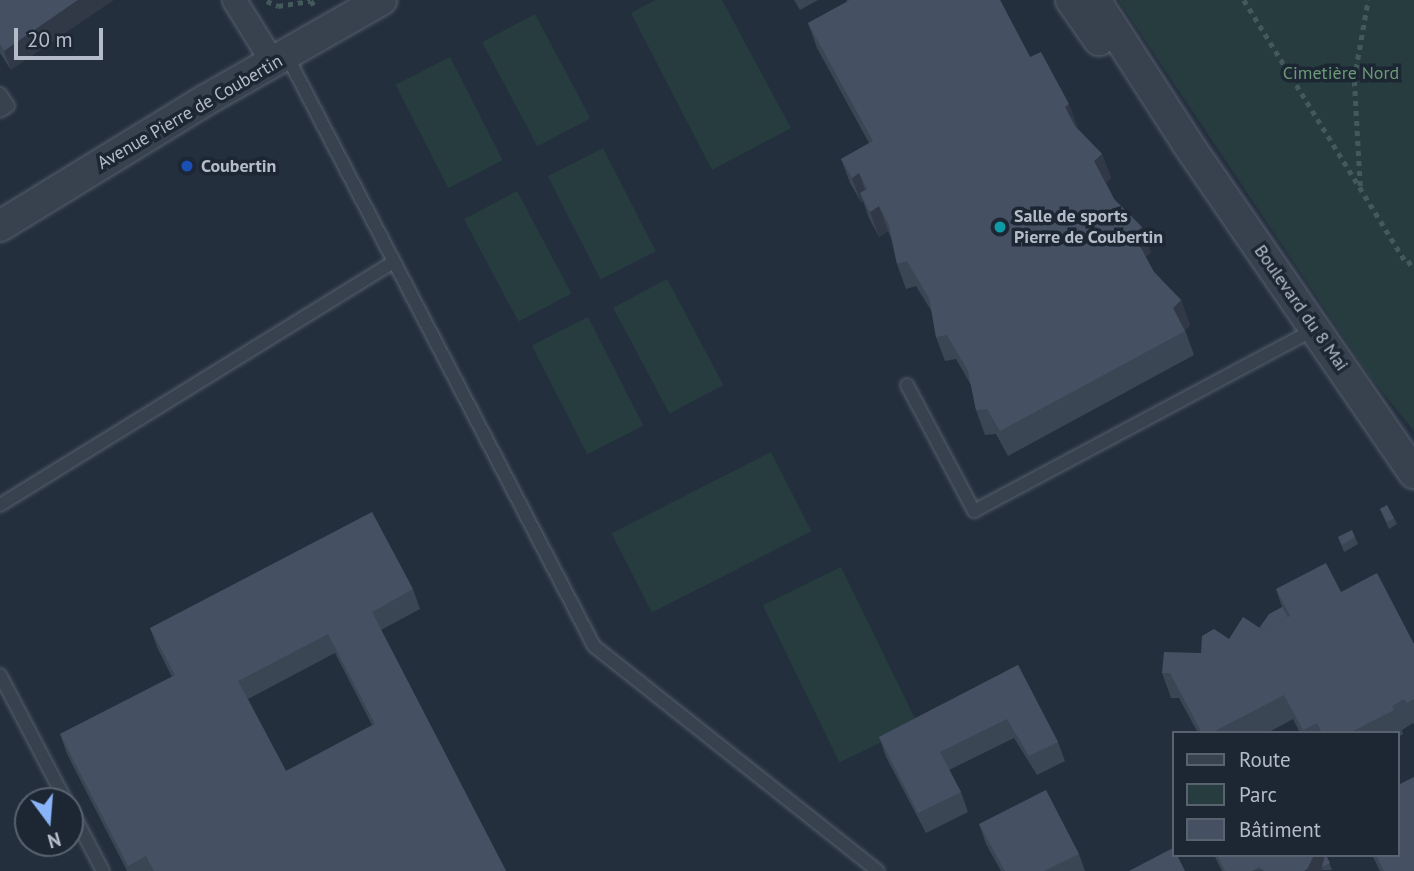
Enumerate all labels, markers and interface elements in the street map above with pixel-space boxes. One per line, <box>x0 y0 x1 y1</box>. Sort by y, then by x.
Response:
scale bar <box>18 14 107 58</box>
text: 20 m <box>27 26 73 53</box>
street label: Avenue Pierre de Coubertin <box>94 50 286 174</box>
park label: Cimetière Nord <box>1283 62 1399 84</box>
place label: Coubertin <box>201 155 276 177</box>
marker: Coubertin <box>179 158 195 174</box>
place label: Salle de sports Pierre de Coubertin <box>1014 206 1163 248</box>
marker: Salle de sports Pierre de Coubertin <box>992 219 1008 235</box>
street label: Boulevard du 8 Mai <box>1249 241 1353 375</box>
legend <box>1172 731 1400 857</box>
text: Route <box>1239 746 1291 773</box>
text: Parc <box>1239 781 1277 808</box>
north arrow <box>14 787 84 857</box>
text: Bâtiment <box>1239 816 1321 843</box>
text: N <box>45 827 64 854</box>

